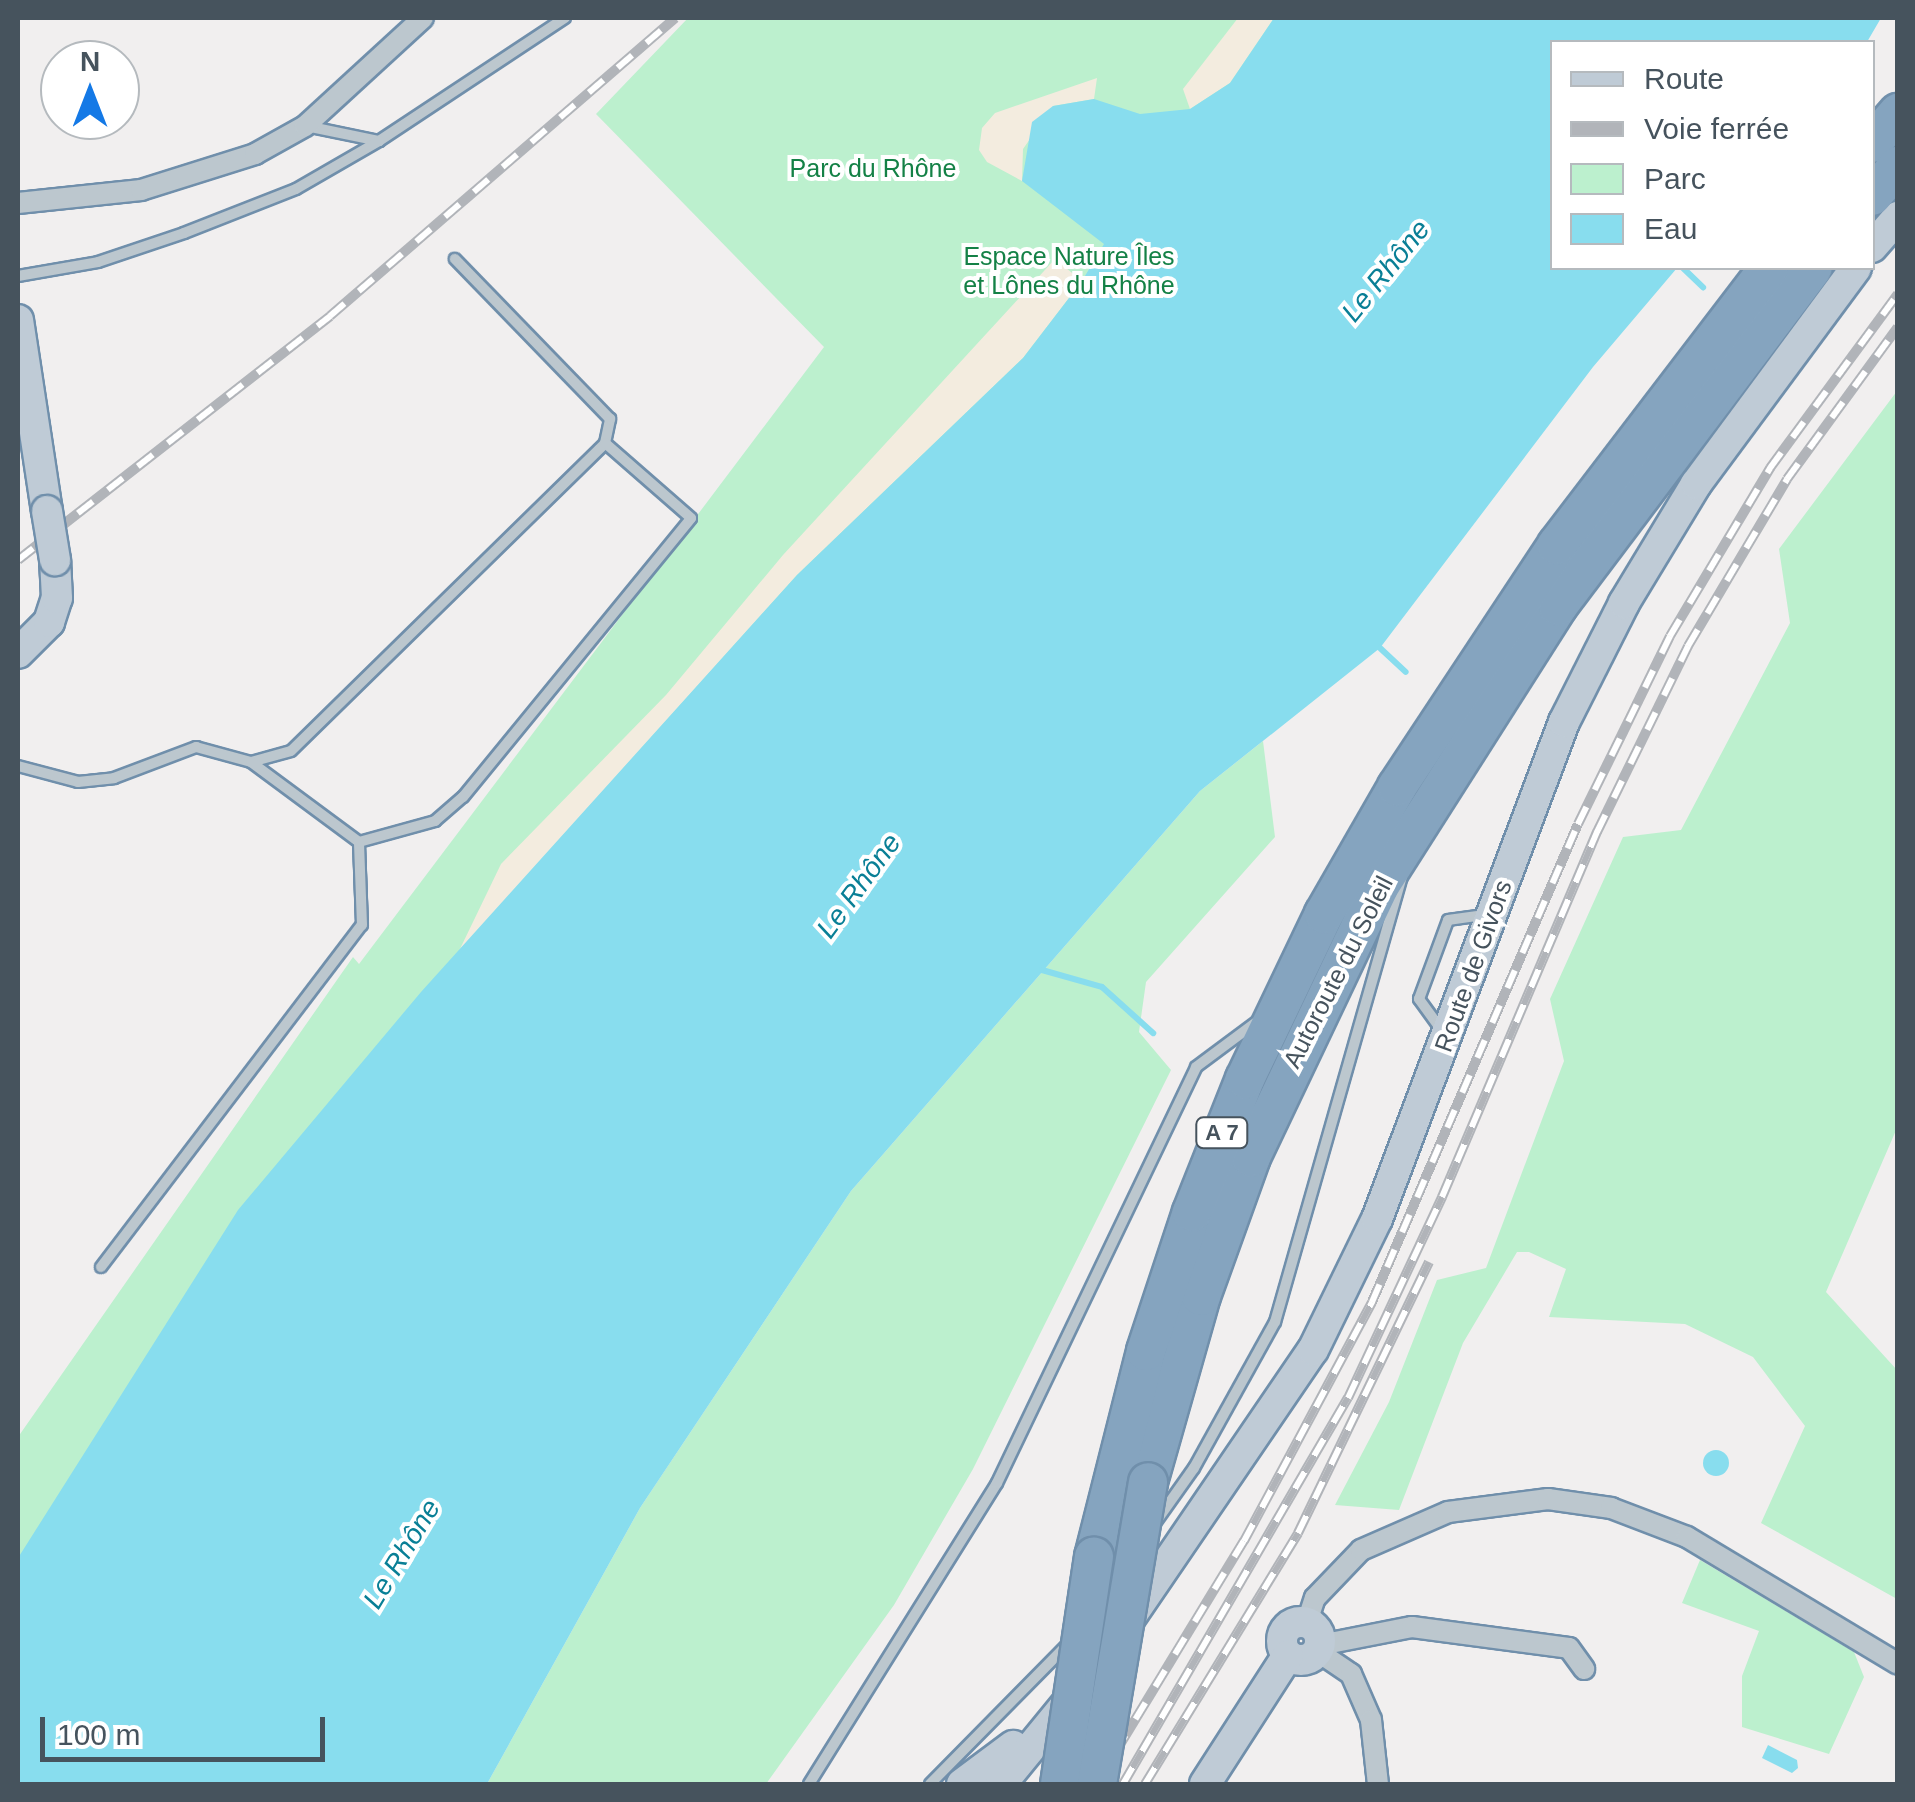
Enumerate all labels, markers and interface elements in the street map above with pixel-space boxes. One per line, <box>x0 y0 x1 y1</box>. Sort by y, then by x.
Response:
north arrow <box>40 40 140 140</box>
legend <box>1550 40 1875 270</box>
text: N <box>80 46 100 77</box>
text: Route <box>1644 62 1724 95</box>
text: Voie ferrée <box>1644 112 1789 145</box>
park label: Parc du Rhône <box>790 153 956 183</box>
text: Parc <box>1644 162 1706 195</box>
text: Eau <box>1644 212 1697 245</box>
water label: Le Rhône <box>1335 213 1437 329</box>
park label: Espace Nature Îles et Lônes du Rhône <box>963 242 1175 301</box>
water label: Le Rhône <box>810 827 908 945</box>
street label: Autoroute du Soleil <box>1277 871 1399 1073</box>
street label: Route de Givors <box>1428 876 1518 1056</box>
road number: A 7 <box>1194 1116 1250 1150</box>
water label: Le Rhône <box>356 1493 448 1615</box>
scale bar <box>45 1697 330 1759</box>
text: 100 m <box>57 1718 140 1751</box>

